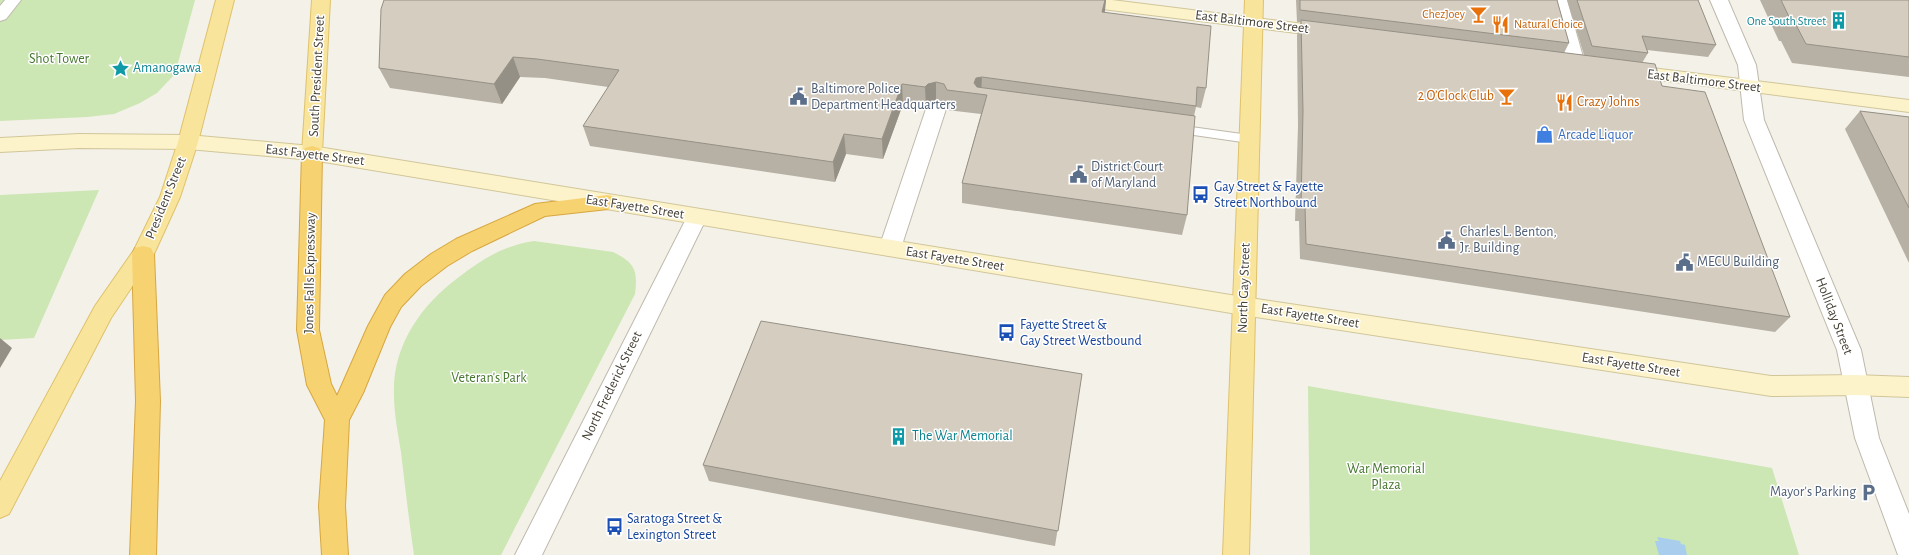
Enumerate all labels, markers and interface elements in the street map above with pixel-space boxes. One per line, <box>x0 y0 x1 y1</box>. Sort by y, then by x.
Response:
bar icon: ChezJoey <box>1468 4 1488 24</box>
street label: East Baltimore Street <box>1194 8 1310 36</box>
place label: ChezJoey <box>1422 8 1465 21</box>
building icon: One South Street <box>1829 11 1849 31</box>
street label: South President Street <box>307 14 327 137</box>
restaurant icon: Natural Choice <box>1491 14 1511 34</box>
place label: One South Street <box>1747 15 1826 27</box>
place label: Natural Choice <box>1514 18 1583 30</box>
park label: Shot Tower <box>29 52 90 66</box>
place icon: Amanogawa <box>110 58 130 78</box>
place label: Amanogawa <box>133 61 202 75</box>
street label: East Baltimore Street <box>1646 67 1762 95</box>
place label: Baltimore Police Department Headquarters <box>811 82 956 112</box>
bar icon: 2 O’Clock Club <box>1497 86 1517 106</box>
public building icon: Baltimore Police Department Headquarters <box>788 87 808 107</box>
place label: 2 O’Clock Club <box>1418 89 1494 103</box>
restaurant icon: Crazy Johns <box>1554 92 1574 112</box>
place label: Crazy Johns <box>1577 95 1639 109</box>
shop icon: Arcade Liquor <box>1535 125 1555 145</box>
place label: Arcade Liquor <box>1558 128 1633 142</box>
street label: East Fayette Street <box>265 142 366 168</box>
street label: President Street <box>143 154 189 241</box>
place label: District Court of Maryland <box>1091 160 1164 190</box>
public building icon: District Court of Maryland <box>1068 165 1088 185</box>
place label: Gay Street & Fayette Street Northbound <box>1214 180 1324 210</box>
bus stop icon: Gay Street & Fayette Street Northbound <box>1191 185 1211 205</box>
street label: East Fayette Street <box>585 192 686 222</box>
street label: Jones Falls Expressway <box>302 212 318 334</box>
place label: Charles L. Benton, Jr. Building <box>1460 225 1557 255</box>
public building icon: Charles L. Benton, Jr. Building <box>1437 230 1457 250</box>
street label: North Gay Street <box>1235 242 1253 333</box>
street label: East Fayette Street <box>905 244 1006 274</box>
public building icon: MECU Building <box>1674 252 1694 272</box>
place label: MECU Building <box>1697 255 1779 269</box>
street label: Holliday Street <box>1813 276 1855 357</box>
street label: East Fayette Street <box>1260 301 1361 331</box>
place label: Fayette Street & Gay Street Westbound <box>1020 318 1142 348</box>
bus stop icon: Fayette Street & Gay Street Westbound <box>997 323 1017 343</box>
street label: North Frederick Street <box>579 329 645 443</box>
street label: East Fayette Street <box>1581 350 1682 380</box>
park label: Veteran's Park <box>451 371 527 385</box>
building icon: The War Memorial <box>889 426 909 446</box>
place label: The War Memorial <box>912 429 1013 443</box>
park label: War Memorial Plaza <box>1347 462 1425 492</box>
parking icon: Mayor's Parking <box>1859 482 1879 502</box>
place label: Mayor's Parking <box>1770 485 1856 499</box>
place label: Saratoga Street & Lexington Street <box>627 512 722 542</box>
bus stop icon: Saratoga Street & Lexington Street <box>604 517 624 537</box>

